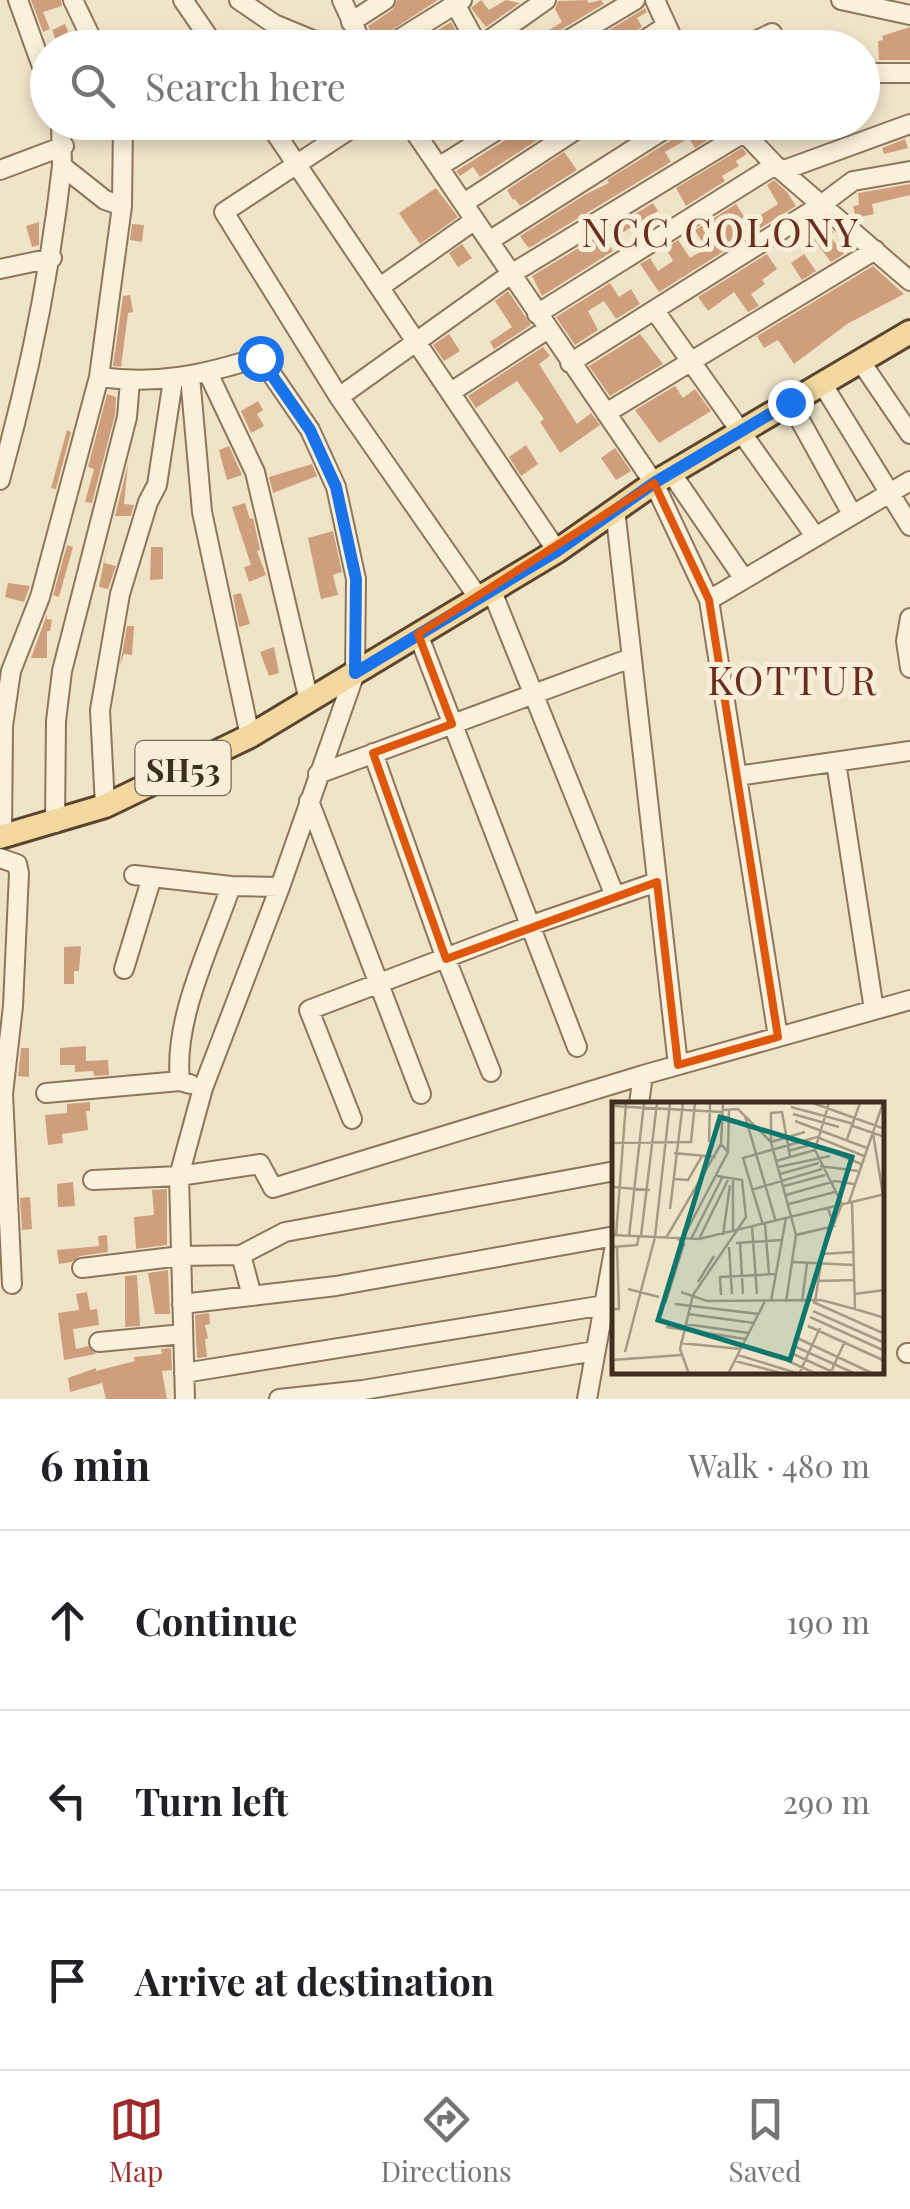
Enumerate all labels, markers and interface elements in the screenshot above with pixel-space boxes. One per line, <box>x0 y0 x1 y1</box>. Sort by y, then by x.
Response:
search box <box>30 30 880 140</box>
icon: search <box>65 58 120 113</box>
text: Search here <box>145 60 346 111</box>
district label: NCC COLONY <box>581 204 861 257</box>
route start <box>238 336 284 382</box>
route end <box>768 380 814 426</box>
district label: KOTTUR <box>707 652 879 705</box>
road number: SH53 <box>136 741 230 795</box>
inset map <box>612 1102 885 1374</box>
text: 6 min <box>40 1436 150 1492</box>
text: Walk · 480 m <box>689 1443 870 1486</box>
icon: ahead <box>40 1593 95 1648</box>
text: Continue <box>135 1595 297 1646</box>
text: 190 m <box>786 1599 870 1642</box>
icon: left <box>40 1773 95 1828</box>
text: Turn left <box>135 1775 288 1826</box>
text: 290 m <box>783 1779 870 1822</box>
icon: arrive <box>40 1953 95 2008</box>
text: Arrive at destination <box>135 1955 494 2006</box>
tab: Map <box>109 2092 164 2189</box>
tab: Directions <box>381 2092 511 2189</box>
tab: Saved <box>729 2092 801 2189</box>

